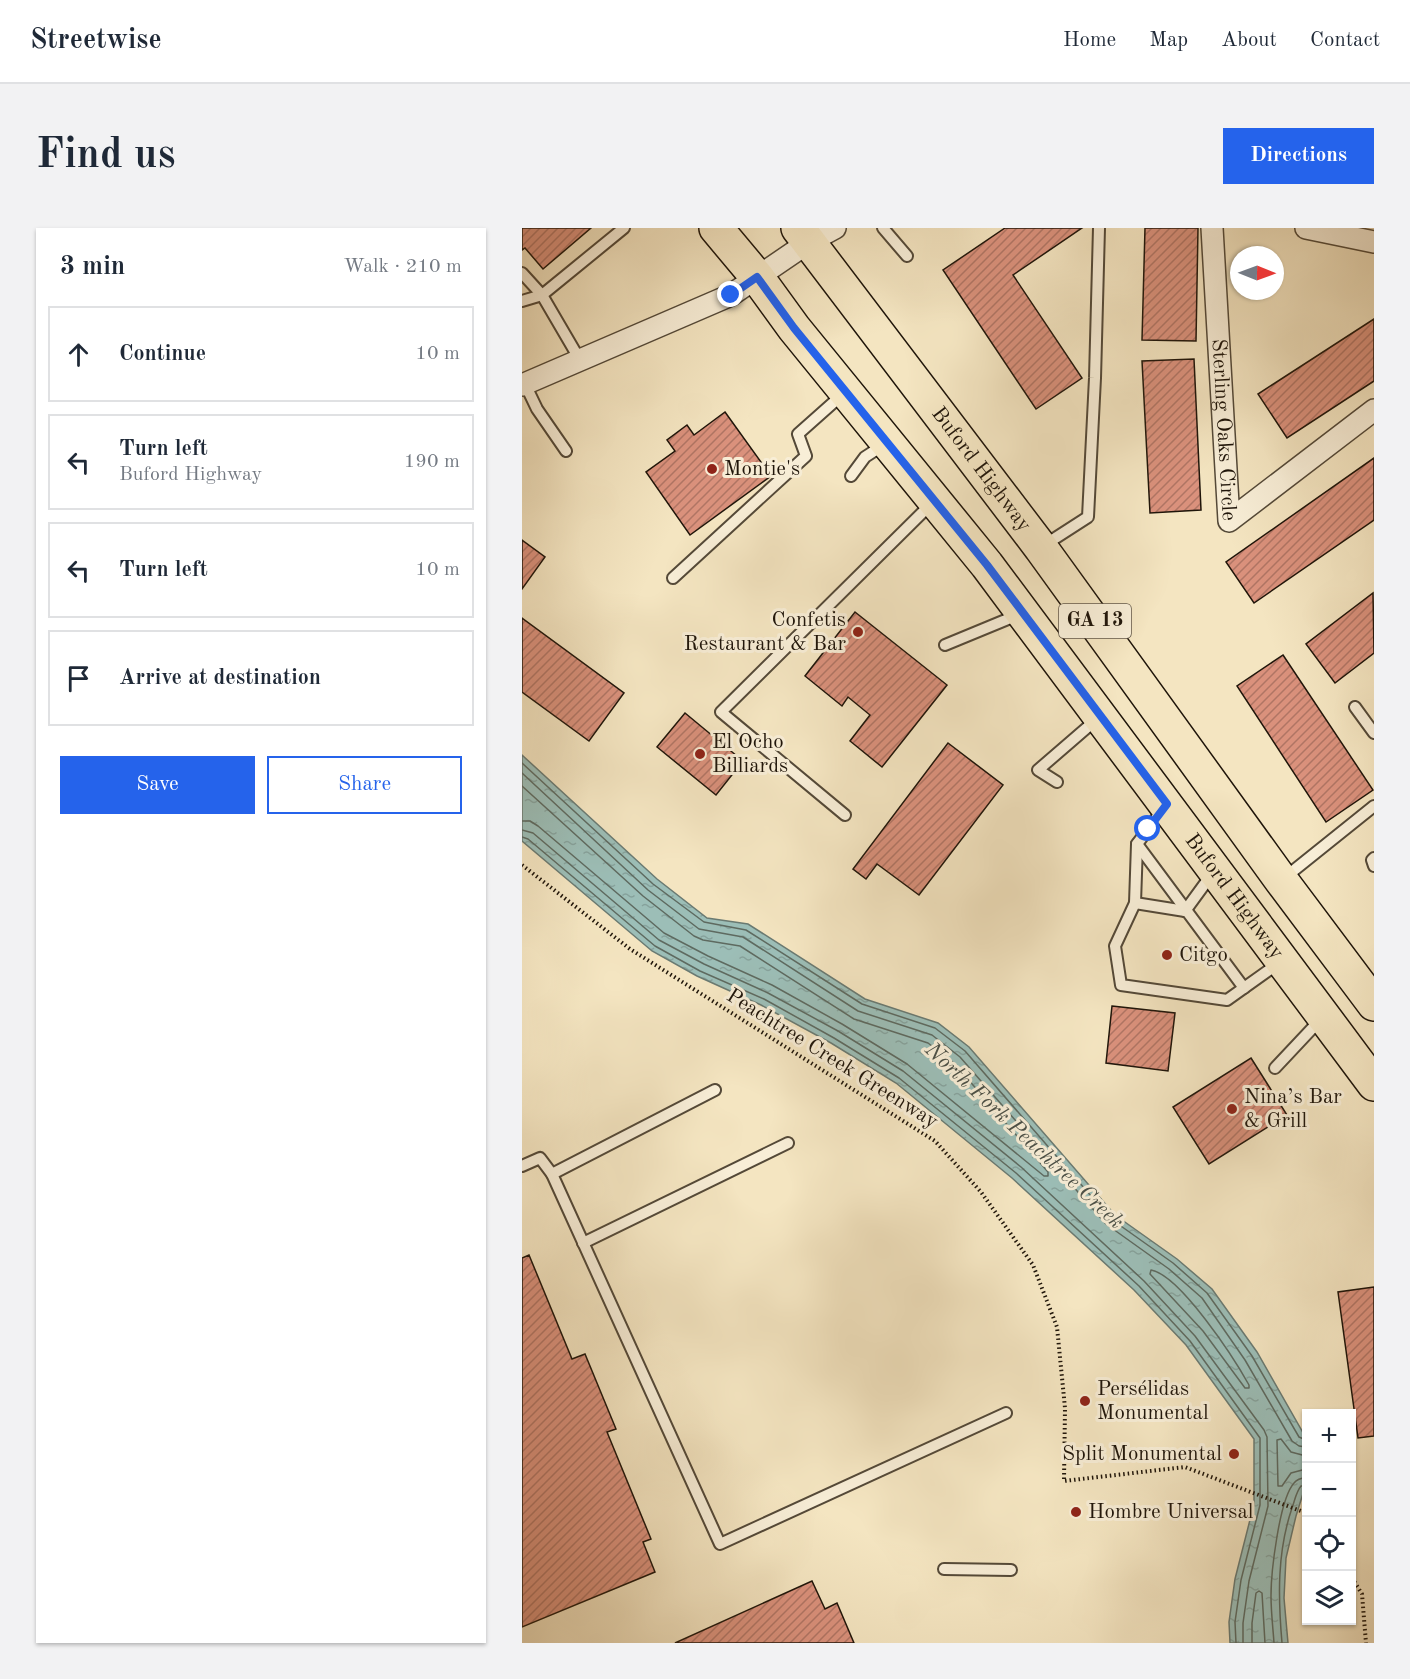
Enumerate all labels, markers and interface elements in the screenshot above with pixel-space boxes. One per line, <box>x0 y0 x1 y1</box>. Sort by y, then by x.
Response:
text: Streetwise <box>30 27 162 55</box>
text: Home <box>1063 30 1116 51</box>
text: Map <box>1149 30 1188 51</box>
text: About <box>1221 30 1277 51</box>
text: Contact <box>1310 30 1380 51</box>
button: Directions <box>1223 128 1374 184</box>
text: Find us <box>36 135 175 177</box>
north arrow <box>1230 246 1284 300</box>
text: 3 min <box>60 254 125 280</box>
text: Walk · 210 m <box>343 257 462 277</box>
route end <box>717 281 743 307</box>
icon: ahead <box>62 338 95 371</box>
street label: Sterling Oaks Circle <box>1208 338 1239 521</box>
text: Continue <box>119 343 206 365</box>
text: 10 m <box>415 344 460 364</box>
street label: Buford Highway <box>927 403 1035 536</box>
text: Turn left <box>119 438 208 460</box>
icon: left <box>62 446 95 479</box>
text: 190 m <box>404 452 460 472</box>
place label: Montie's <box>724 459 800 480</box>
marker: Montie's <box>705 462 719 476</box>
text: Buford Highway <box>119 465 262 485</box>
icon: left <box>62 554 95 587</box>
text: Turn left <box>119 559 208 581</box>
text: 10 m <box>415 560 460 580</box>
road number: GA 13 <box>1059 604 1131 638</box>
place label: Confetis Restaurant & Bar <box>684 610 846 655</box>
marker: Confetis Restaurant & Bar <box>851 625 865 639</box>
icon: arrive <box>62 662 95 695</box>
text: Arrive at destination <box>119 667 321 689</box>
place label: El Ocho Billiards <box>712 732 788 777</box>
marker: El Ocho Billiards <box>693 747 707 761</box>
button: Save <box>60 756 255 814</box>
button: Share <box>267 756 462 814</box>
route start <box>1134 815 1160 841</box>
street label: Buford Highway <box>1181 830 1288 963</box>
place label: Citgo <box>1179 945 1228 966</box>
marker: Citgo <box>1160 948 1174 962</box>
street label: Peachtree Creek Greenway <box>723 985 941 1133</box>
water label: North Fork Peachtree Creek <box>920 1038 1128 1234</box>
place label: Nina’s Bar & Grill <box>1244 1087 1342 1132</box>
marker: Nina’s Bar & Grill <box>1225 1102 1239 1116</box>
place label: Persélidas Monumental <box>1097 1379 1209 1424</box>
marker: Persélidas Monumental <box>1078 1394 1092 1408</box>
map controls <box>1302 1409 1356 1625</box>
button: + <box>1302 1409 1356 1463</box>
place label: Split Monumental <box>1062 1444 1222 1465</box>
marker: Split Monumental <box>1227 1447 1241 1461</box>
button: − <box>1302 1463 1356 1517</box>
place label: Hombre Universal <box>1088 1502 1254 1523</box>
marker: Hombre Universal <box>1069 1505 1083 1519</box>
button: locate <box>1302 1517 1356 1571</box>
button: layers <box>1302 1571 1356 1625</box>

